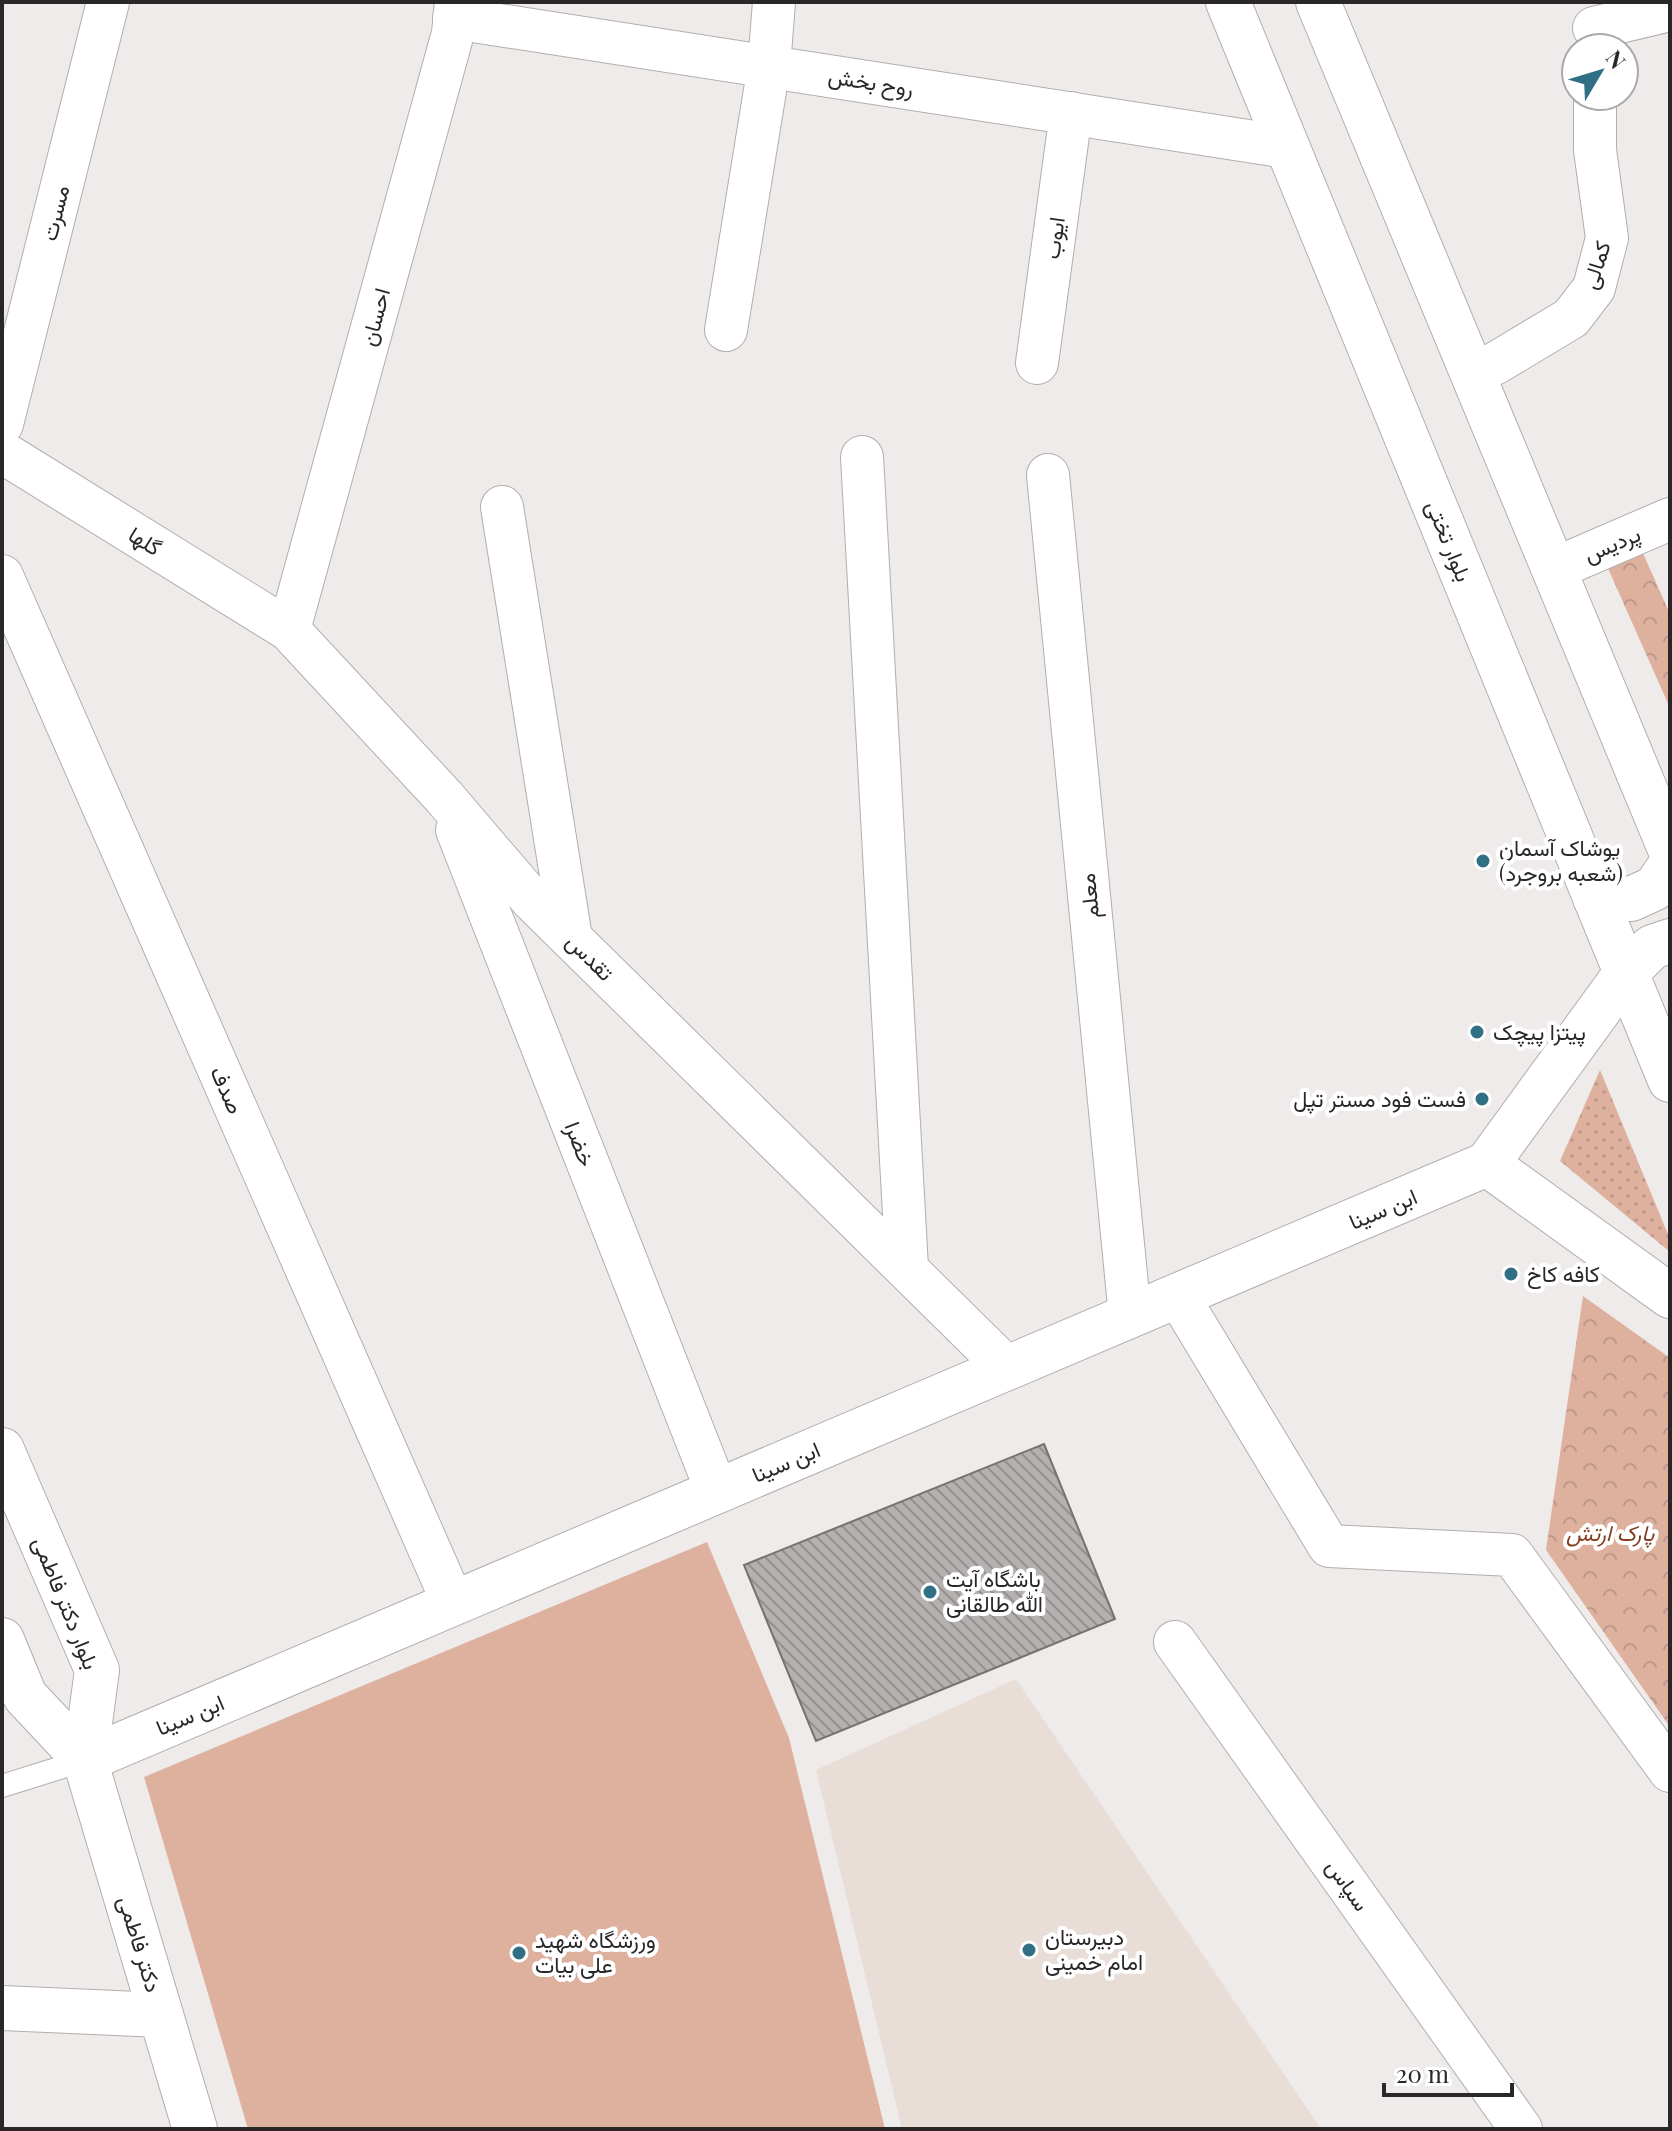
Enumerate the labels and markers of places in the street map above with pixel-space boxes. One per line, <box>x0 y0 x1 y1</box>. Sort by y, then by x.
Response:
place label: پوشاک آسمان (شعبه بروجرد) <box>1499 832 1623 887</box>
marker: پوشاک آسمان (شعبه بروجرد) <box>1474 852 1492 870</box>
place label: پیتزا پیچک <box>1493 1016 1586 1047</box>
marker: پیتزا پیچک <box>1468 1023 1486 1041</box>
place label: فست فود مستر تپل <box>1293 1083 1466 1114</box>
marker: فست فود مستر تپل <box>1473 1090 1491 1108</box>
place label: کافه کاخ <box>1527 1258 1600 1289</box>
marker: کافه کاخ <box>1502 1265 1520 1283</box>
place label: باشگاه آیت الله طالقانی <box>946 1563 1043 1618</box>
marker: باشگاه آیت الله طالقانی <box>921 1583 939 1601</box>
place label: دبیرستان امام خمینی <box>1045 1921 1143 1977</box>
place label: ورزشگاه شهید علی بیات <box>535 1924 656 1979</box>
marker: دبیرستان امام خمینی <box>1020 1941 1038 1959</box>
marker: ورزشگاه شهید علی بیات <box>510 1944 528 1962</box>

